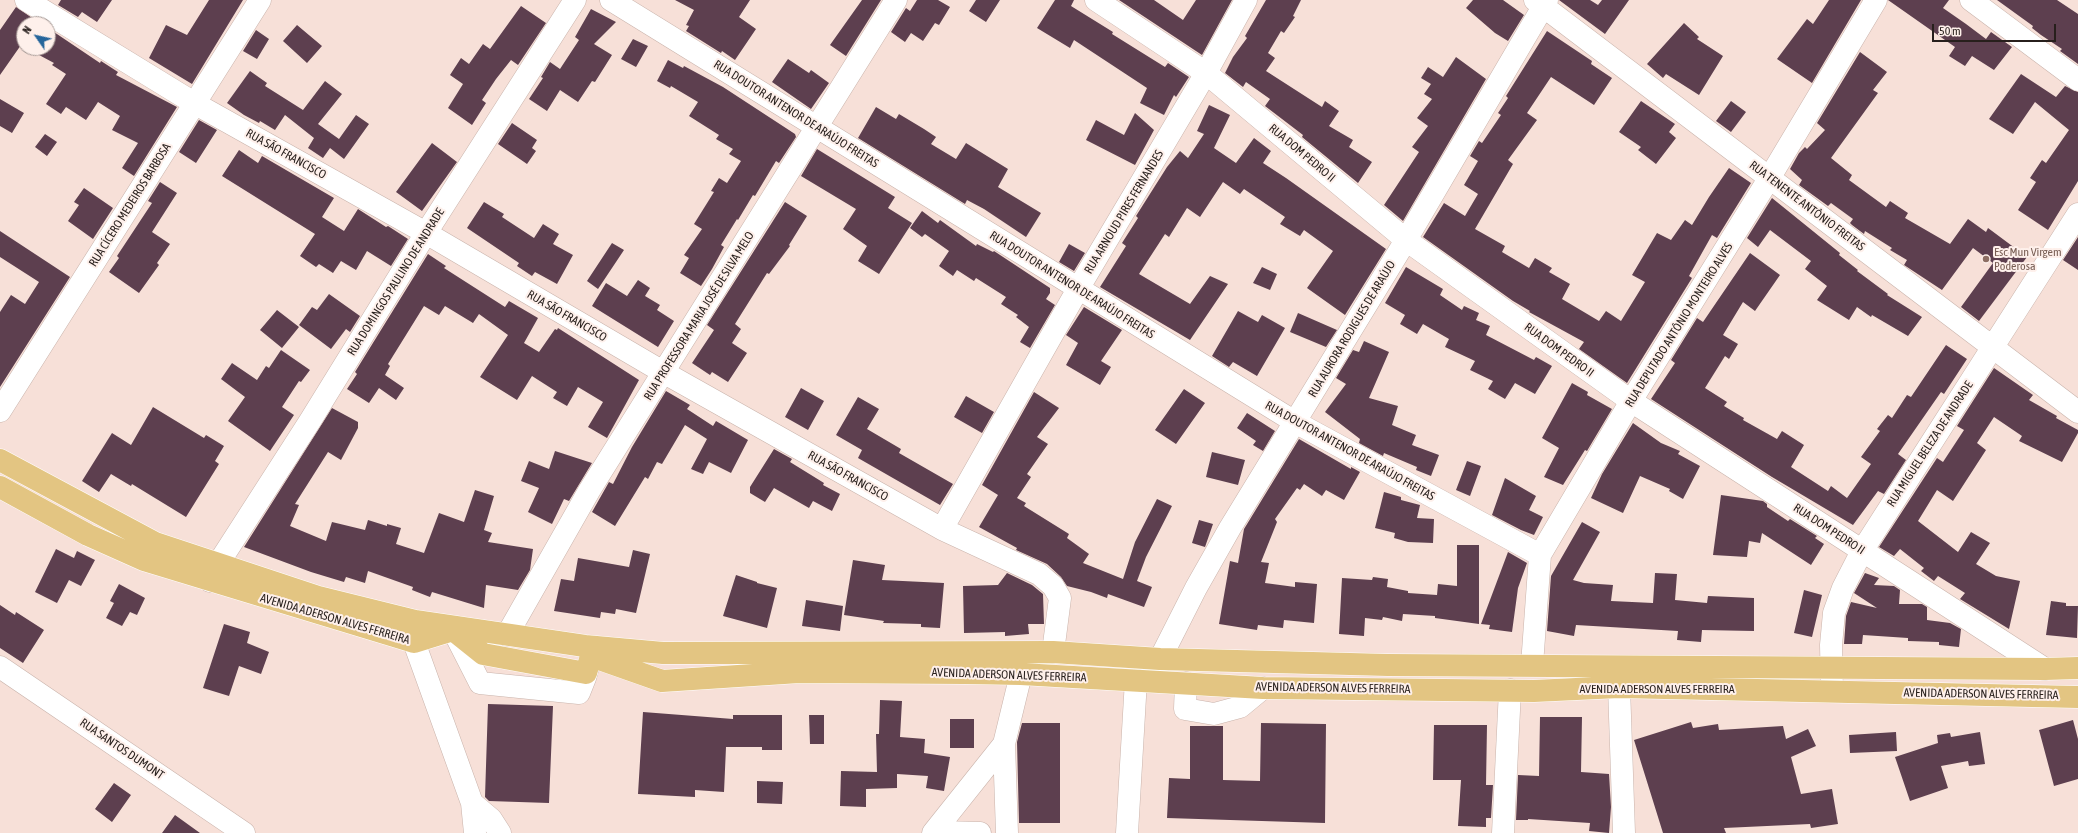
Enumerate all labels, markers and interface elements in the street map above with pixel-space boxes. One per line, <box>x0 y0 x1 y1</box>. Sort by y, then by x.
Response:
north arrow <box>16 16 56 56</box>
scale bar <box>1934 16 2058 42</box>
text: N <box>20 24 34 36</box>
text: 50 m <box>1939 24 1961 38</box>
street label: RUA DOUTOR ANTENOR DE ARAÚJO FREITAS <box>711 57 881 171</box>
street label: RUA DOM PEDRO II <box>1266 121 1338 185</box>
street label: RUA SÃO FRANCISCO <box>243 126 329 182</box>
street label: RUA CÍCERO MEDEIROS BARBOSA <box>86 141 174 269</box>
street label: RUA ARNOUD PIRES FERNANDES <box>1081 148 1167 276</box>
street label: RUA TENENTE ANTÔNIO FREITAS <box>1746 158 1868 254</box>
street label: RUA DOMINGOS PAULINO DE ANDRADE <box>345 206 447 358</box>
street label: RUA DOUTOR ANTENOR DE ARAÚJO FREITAS <box>987 228 1157 342</box>
street label: RUA PROFESSORA MARIA JOSÉ DE SILVA MELO <box>641 229 757 403</box>
street label: RUA DEPUTADO ANTÔNIO MONTEIRO ALVES <box>1622 240 1736 410</box>
place label: Esc Mun Virgem Poderosa <box>1994 245 2062 273</box>
marker: Esc Mun Virgem Poderosa <box>1981 254 1991 264</box>
street label: RUA AURORA RODIGUES DE ARAÚJO <box>1305 258 1399 400</box>
street label: RUA SÃO FRANCISCO <box>525 287 609 345</box>
street label: RUA DOM PEDRO II <box>1521 320 1597 380</box>
street label: RUA MIGUEL BELEZA DE ANDRADE <box>1884 378 1976 510</box>
street label: RUA DOUTOR ANTENOR DE ARAÚJO FREITAS <box>1263 398 1437 504</box>
street label: RUA SÃO FRANCISCO <box>805 448 891 504</box>
street label: RUA DOM PEDRO II <box>1791 501 1867 557</box>
street label: AVENIDA ADERSON ALVES FERREIRA <box>258 591 412 647</box>
street label: AVENIDA ADERSON ALVES FERREIRA <box>931 665 1087 685</box>
street label: AVENIDA ADERSON ALVES FERREIRA <box>1255 679 1411 697</box>
street label: AVENIDA ADERSON ALVES FERREIRA <box>1579 682 1735 696</box>
street label: AVENIDA ADERSON ALVES FERREIRA <box>1903 685 2059 703</box>
street label: RUA SANTOS DUMONT <box>77 715 167 783</box>

